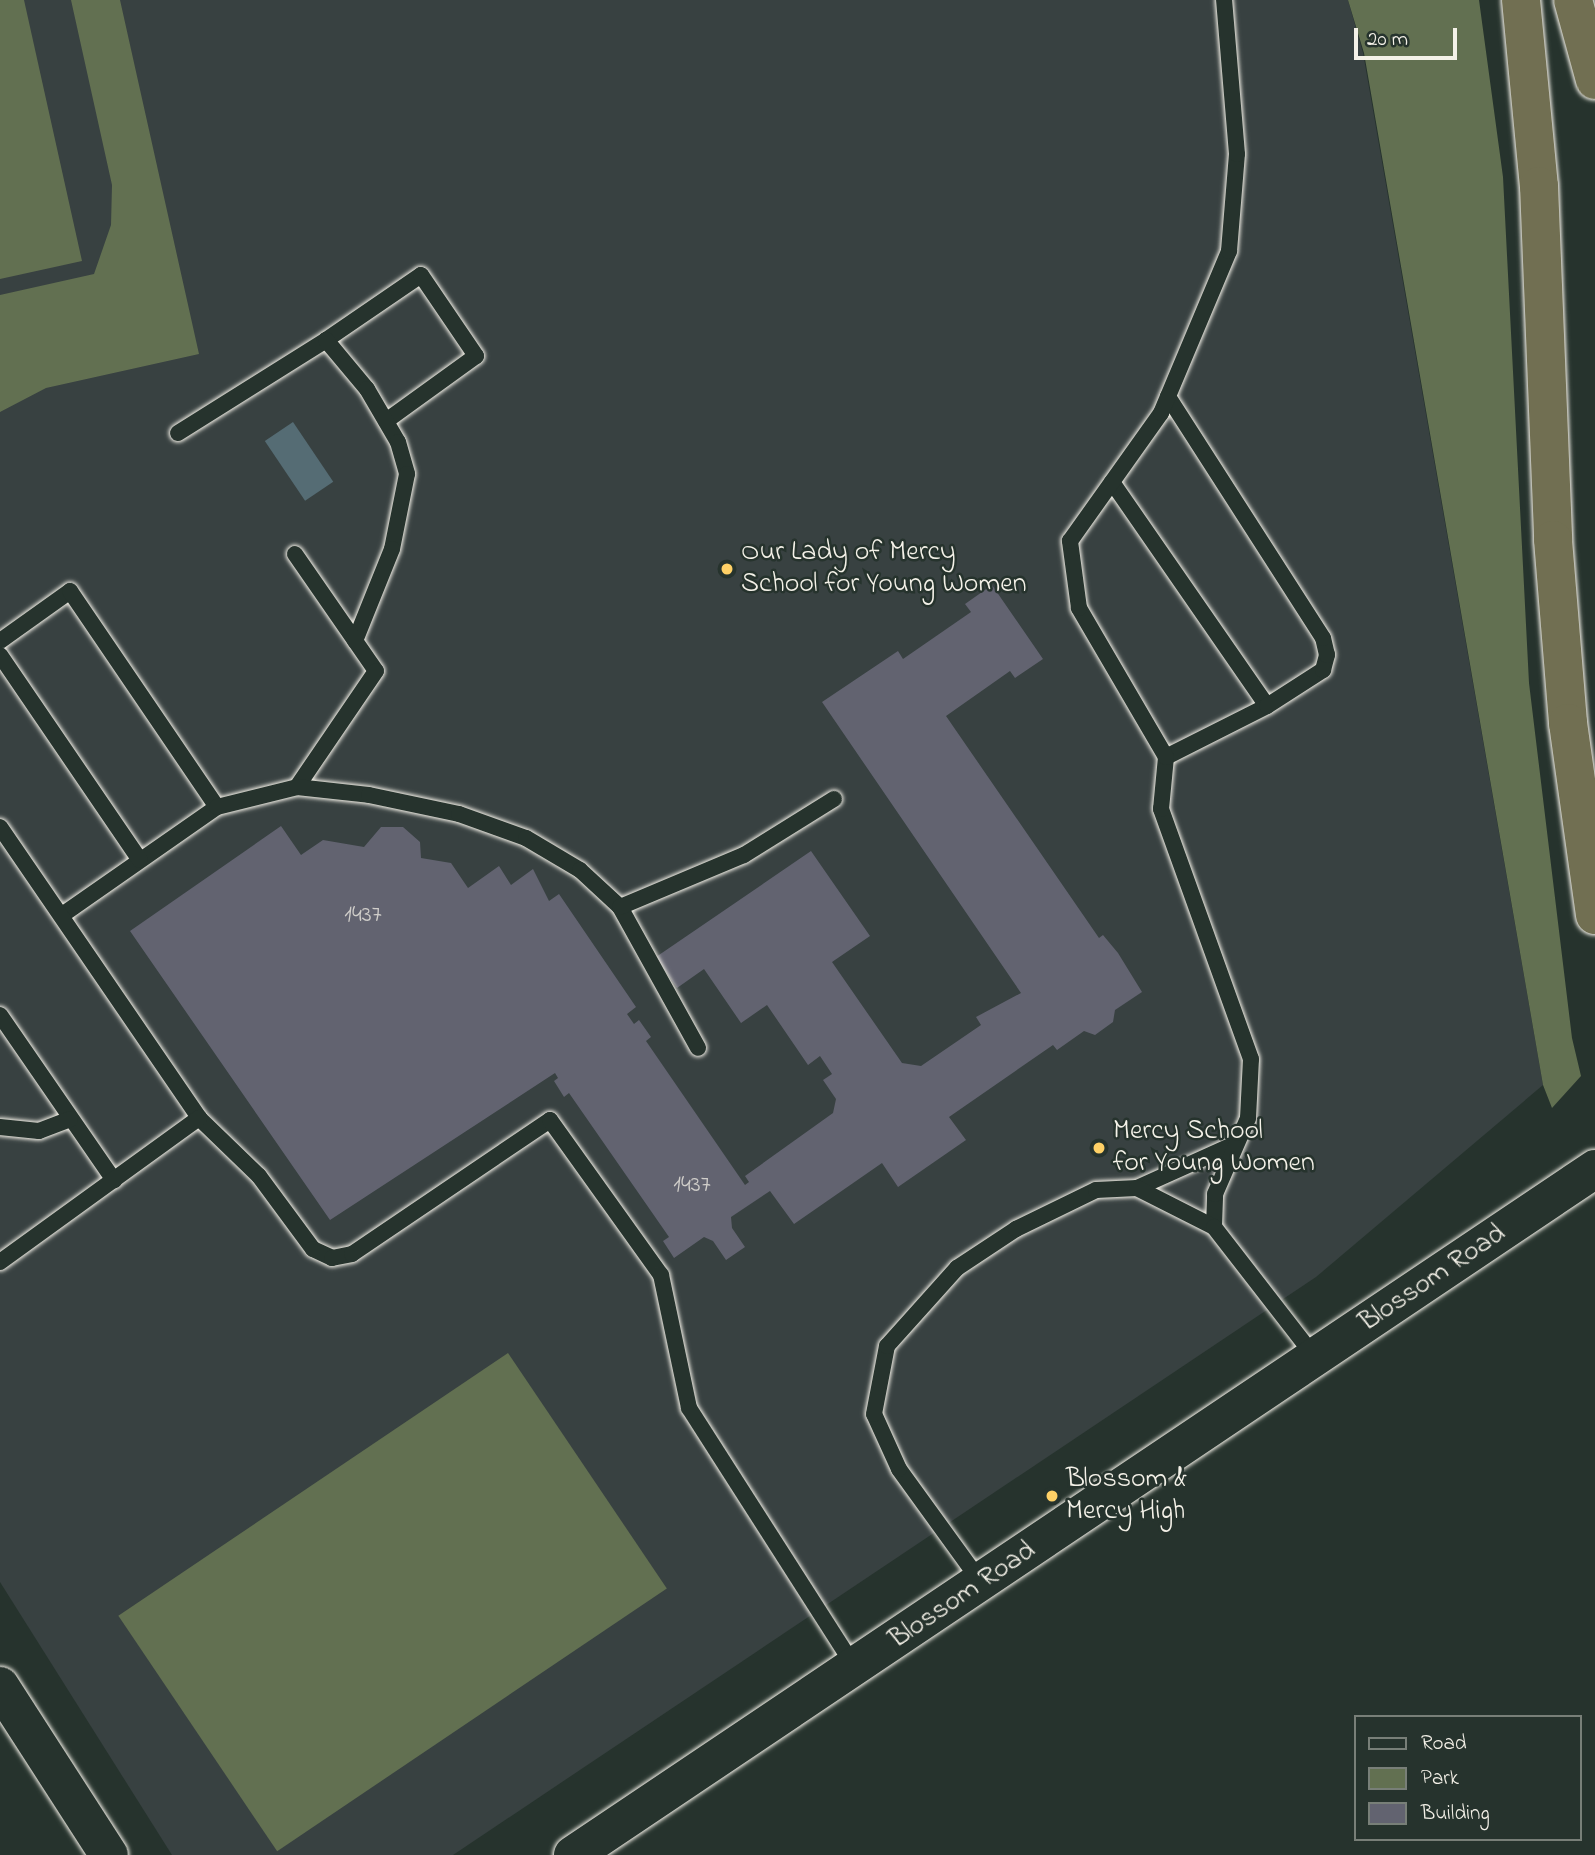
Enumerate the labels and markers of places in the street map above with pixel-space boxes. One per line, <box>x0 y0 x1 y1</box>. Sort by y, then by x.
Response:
place label: Our Lady of Mercy School for Young Women <box>741 536 1026 602</box>
marker: Our Lady of Mercy School for Young Women <box>719 561 735 577</box>
place label: Mercy School for Young Women <box>1113 1115 1315 1181</box>
marker: Mercy School for Young Women <box>1091 1140 1107 1156</box>
place label: Blossom & Mercy High <box>1066 1463 1187 1529</box>
marker: Blossom & Mercy High <box>1044 1488 1060 1504</box>

